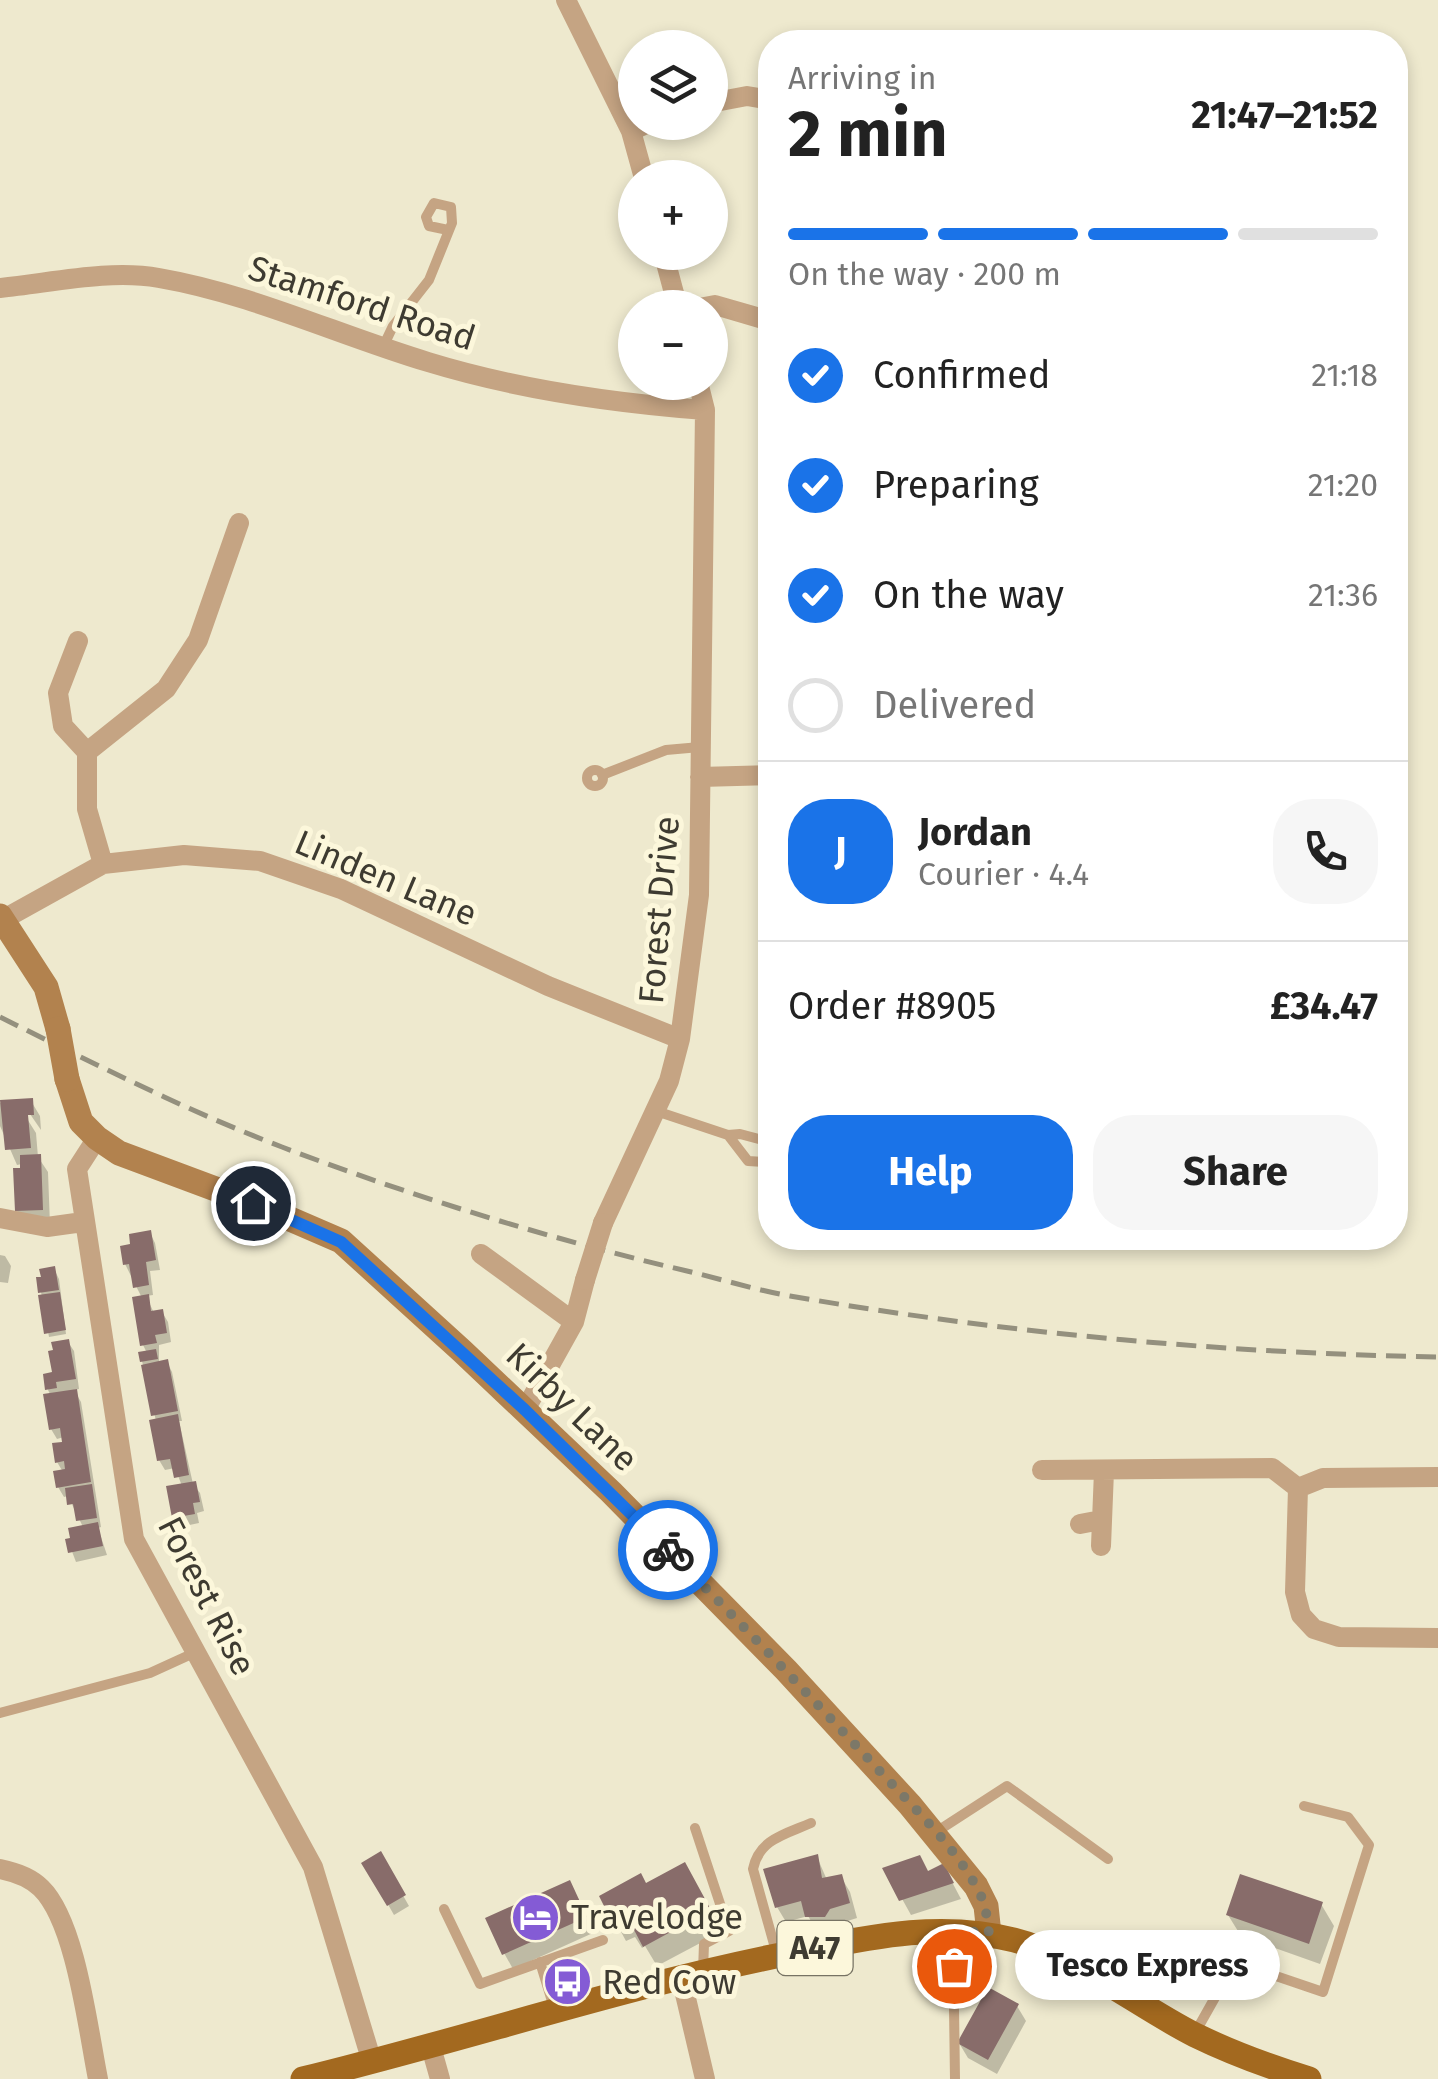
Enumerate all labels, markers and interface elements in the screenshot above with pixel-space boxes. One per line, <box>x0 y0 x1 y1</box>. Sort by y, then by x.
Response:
map controls <box>618 30 728 400</box>
button: layers <box>618 30 728 140</box>
text: Arriving in <box>788 59 936 97</box>
text: 21:47–21:52 <box>1191 92 1378 138</box>
text: 2 min <box>788 95 948 173</box>
button: + <box>618 160 728 270</box>
street label: Stamford Road <box>243 247 481 359</box>
text: On the way · 200 m <box>788 255 1061 293</box>
button: − <box>618 290 728 400</box>
icon: check <box>788 348 843 403</box>
text: Confirmed <box>873 352 1051 398</box>
text: 21:18 <box>1311 356 1378 394</box>
icon: check <box>788 458 843 513</box>
text: Preparing <box>873 462 1039 508</box>
text: 21:20 <box>1308 466 1378 504</box>
icon: check <box>788 568 843 623</box>
text: On the way <box>873 572 1064 618</box>
text: 21:36 <box>1308 576 1378 614</box>
text: Delivered <box>873 682 1036 728</box>
button: phone <box>1273 799 1378 904</box>
text: Jordan <box>918 809 1032 855</box>
street label: Forest Drive <box>630 814 688 1006</box>
street label: Linden Lane <box>289 821 483 935</box>
text: J <box>834 828 847 874</box>
text: Courier · 4.4 <box>918 855 1089 893</box>
text: Order #8905 <box>788 983 996 1029</box>
text: £34.47 <box>1270 983 1378 1029</box>
button: Help <box>788 1115 1073 1230</box>
button: Share <box>1093 1115 1378 1230</box>
pin <box>211 1161 296 1246</box>
icon: home <box>226 1176 281 1231</box>
street label: Kirby Lane <box>497 1334 647 1480</box>
courier <box>618 1500 718 1600</box>
street label: Forest Rise <box>149 1510 265 1682</box>
icon: bike <box>641 1523 696 1578</box>
hotel icon: Travelodge <box>510 1891 562 1943</box>
place label: Travelodge <box>571 1896 743 1938</box>
road number: A47 <box>778 1921 852 1975</box>
pin <box>912 1924 997 2009</box>
callout: Tesco Express <box>1014 1931 1279 2001</box>
icon: bag <box>927 1939 982 1994</box>
text: Tesco Express <box>1046 1946 1249 1984</box>
bus stop icon: Red Cow <box>541 1956 593 2008</box>
place label: Red Cow <box>602 1961 736 2003</box>

